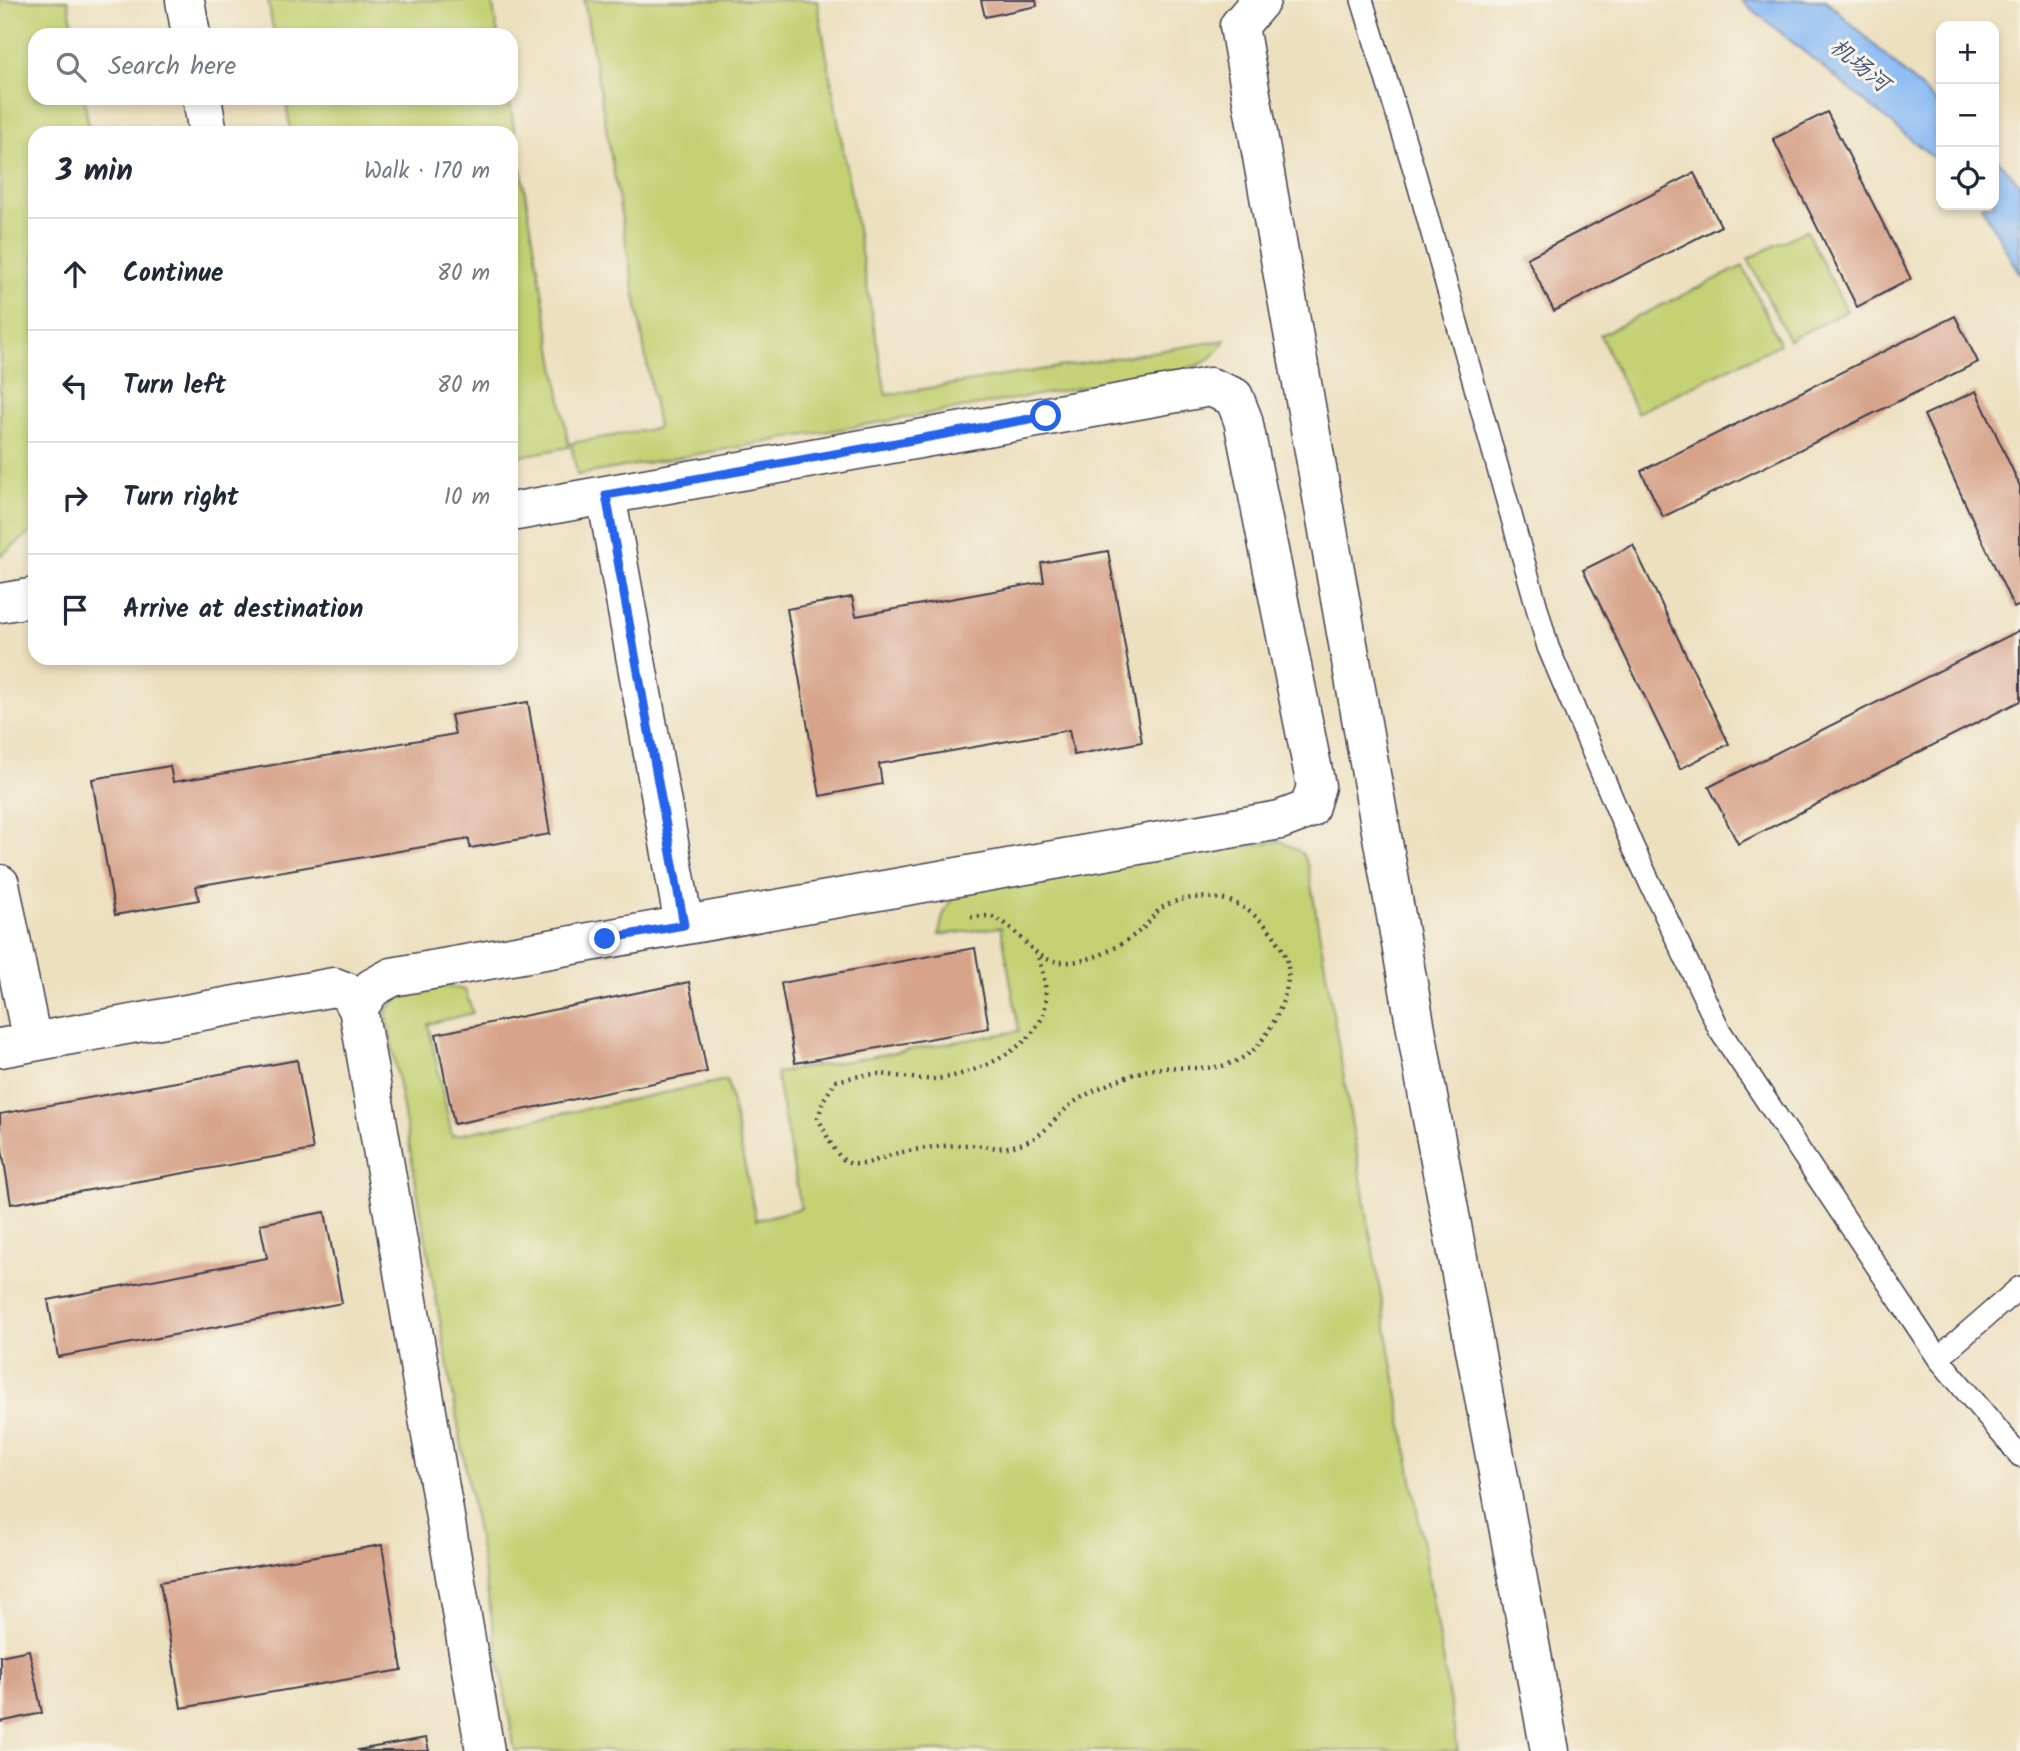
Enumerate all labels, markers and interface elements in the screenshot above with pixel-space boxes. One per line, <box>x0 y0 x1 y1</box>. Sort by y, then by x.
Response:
map controls <box>1936 21 1999 210</box>
button: + <box>1936 21 1999 84</box>
search box <box>28 28 518 105</box>
water label: 机场河 <box>1821 30 1900 104</box>
text: Search here <box>108 46 236 88</box>
icon: search <box>52 48 90 86</box>
button: − <box>1936 84 1999 147</box>
button: locate <box>1936 147 1999 210</box>
text: 3 min <box>56 148 133 196</box>
text: Walk · 170 m <box>364 154 490 190</box>
text: Continue <box>123 253 224 295</box>
icon: ahead <box>56 255 94 293</box>
text: 80 m <box>437 256 490 292</box>
text: Turn left <box>123 365 226 407</box>
icon: left <box>56 367 94 405</box>
text: 80 m <box>437 368 490 404</box>
route start <box>1030 400 1061 431</box>
text: Turn right <box>123 477 239 519</box>
icon: right <box>56 479 94 517</box>
text: 10 m <box>444 480 490 516</box>
text: Arrive at destination <box>123 589 363 631</box>
icon: arrive <box>56 591 94 629</box>
route end <box>589 923 620 954</box>

